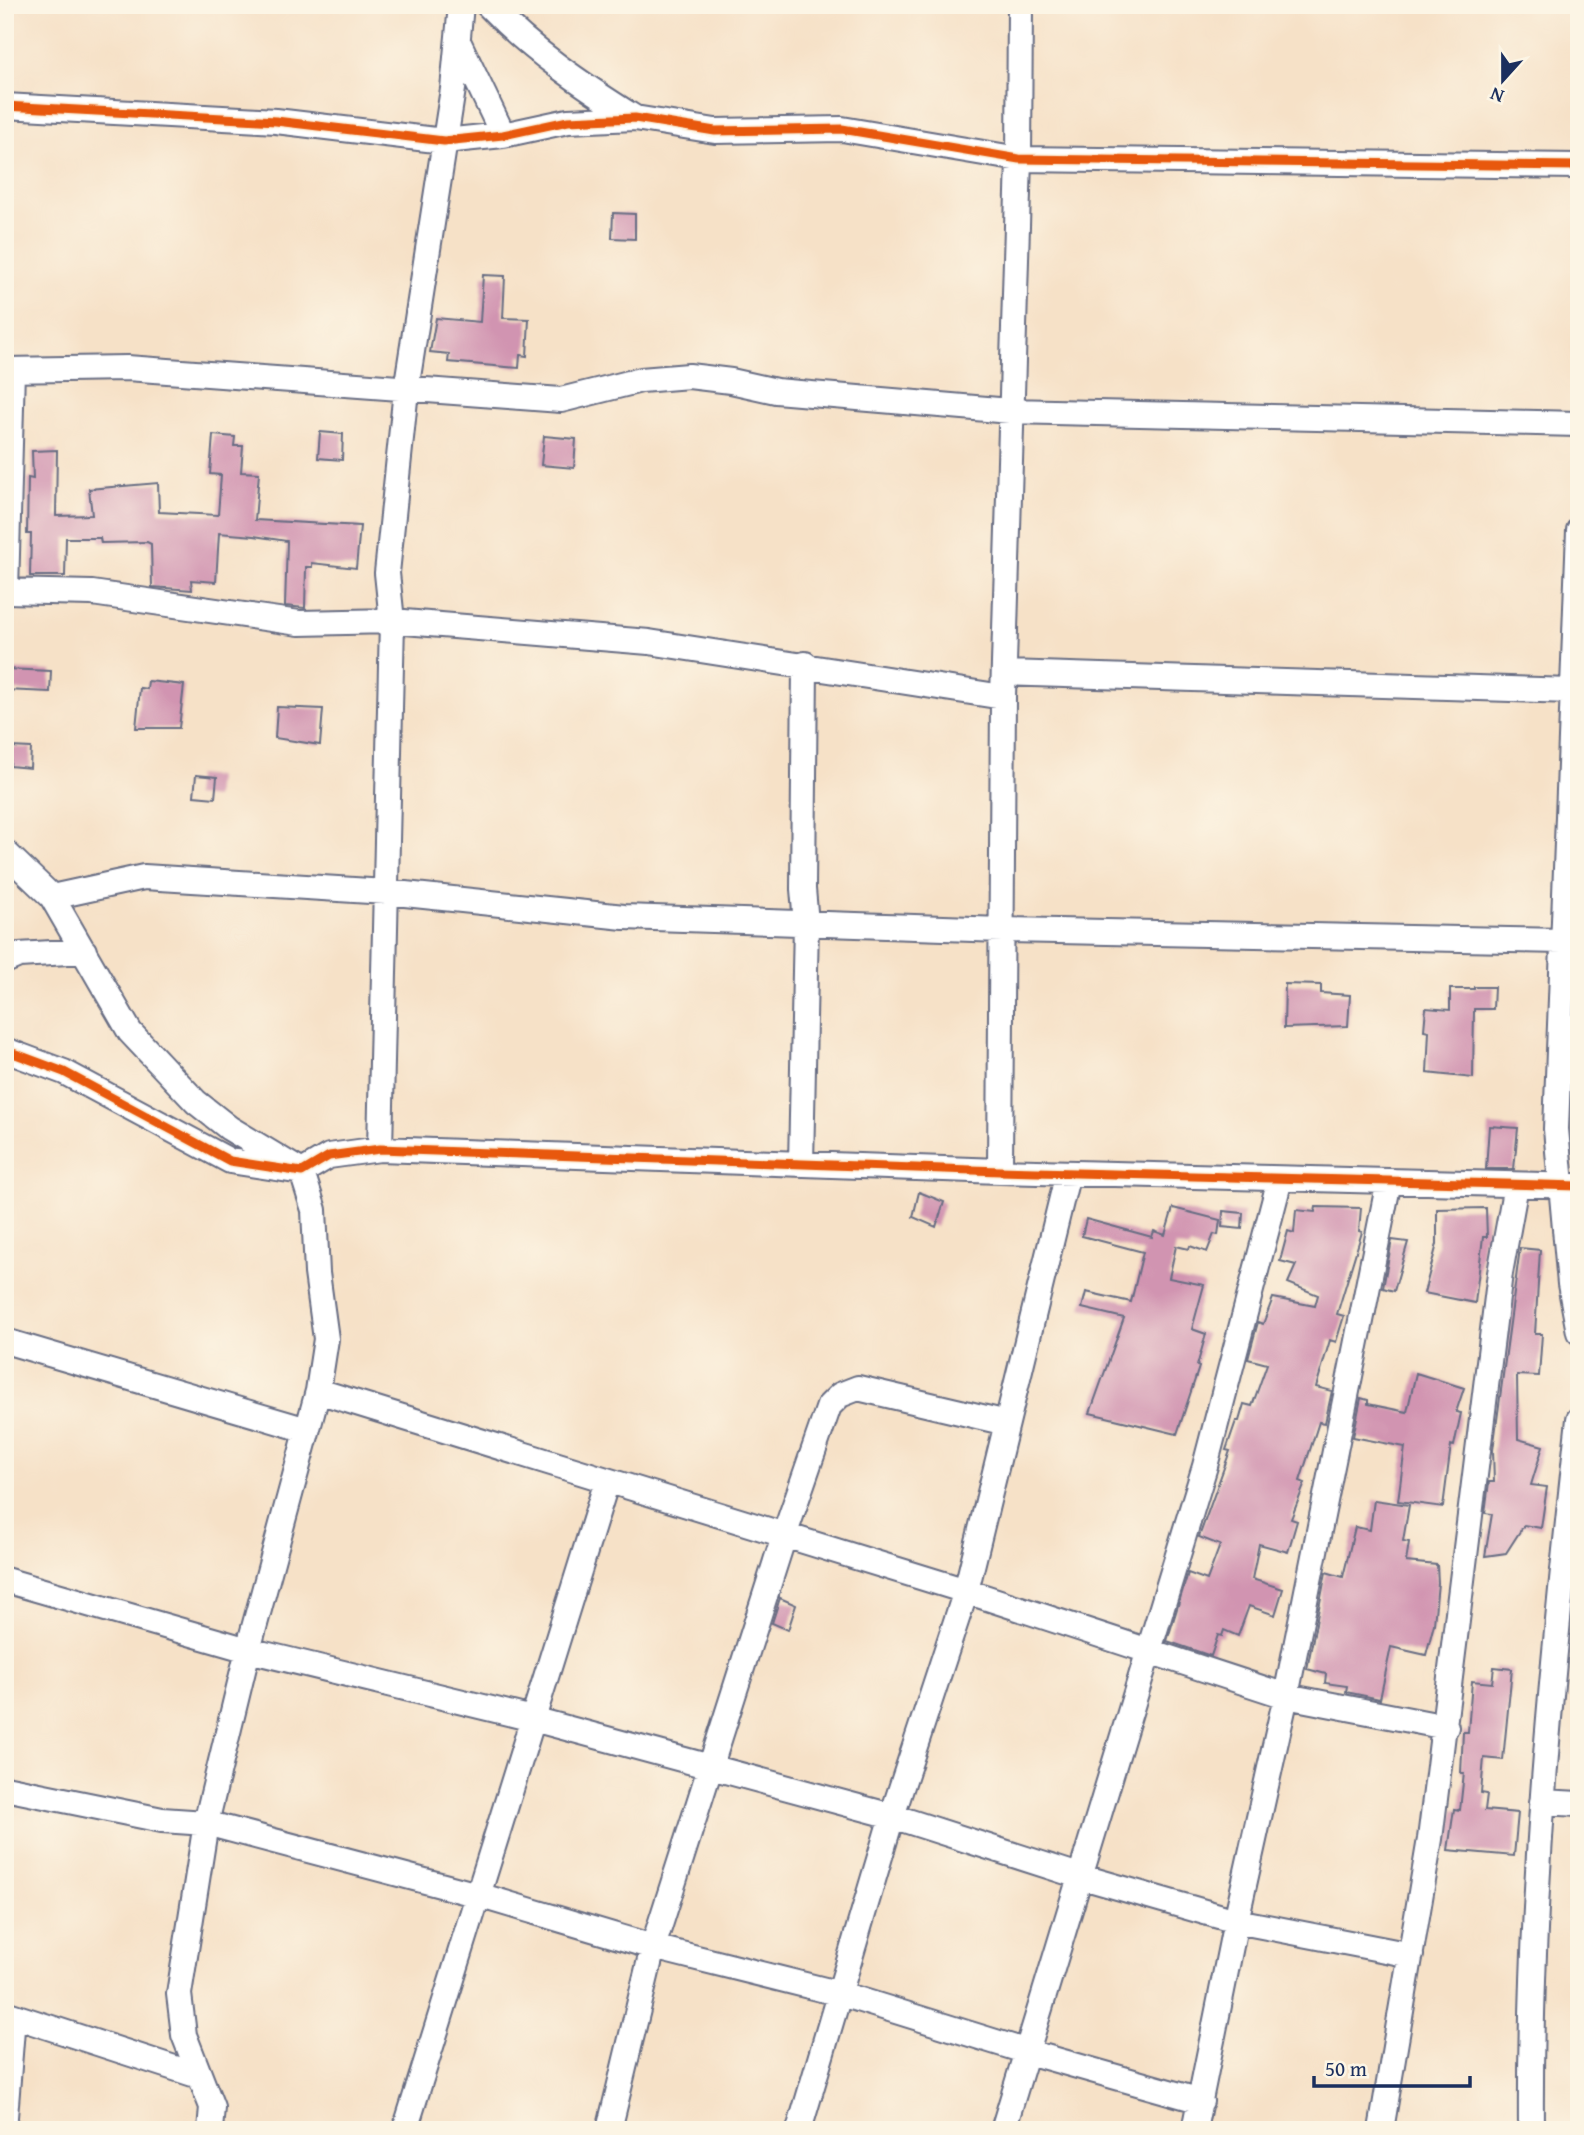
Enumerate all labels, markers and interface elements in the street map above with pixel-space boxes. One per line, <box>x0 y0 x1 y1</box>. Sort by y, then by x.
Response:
north arrow <box>1468 46 1538 116</box>
text: N <box>1486 80 1508 111</box>
scale bar <box>1314 2044 1470 2088</box>
text: 50 m <box>1325 2053 1367 2084</box>

